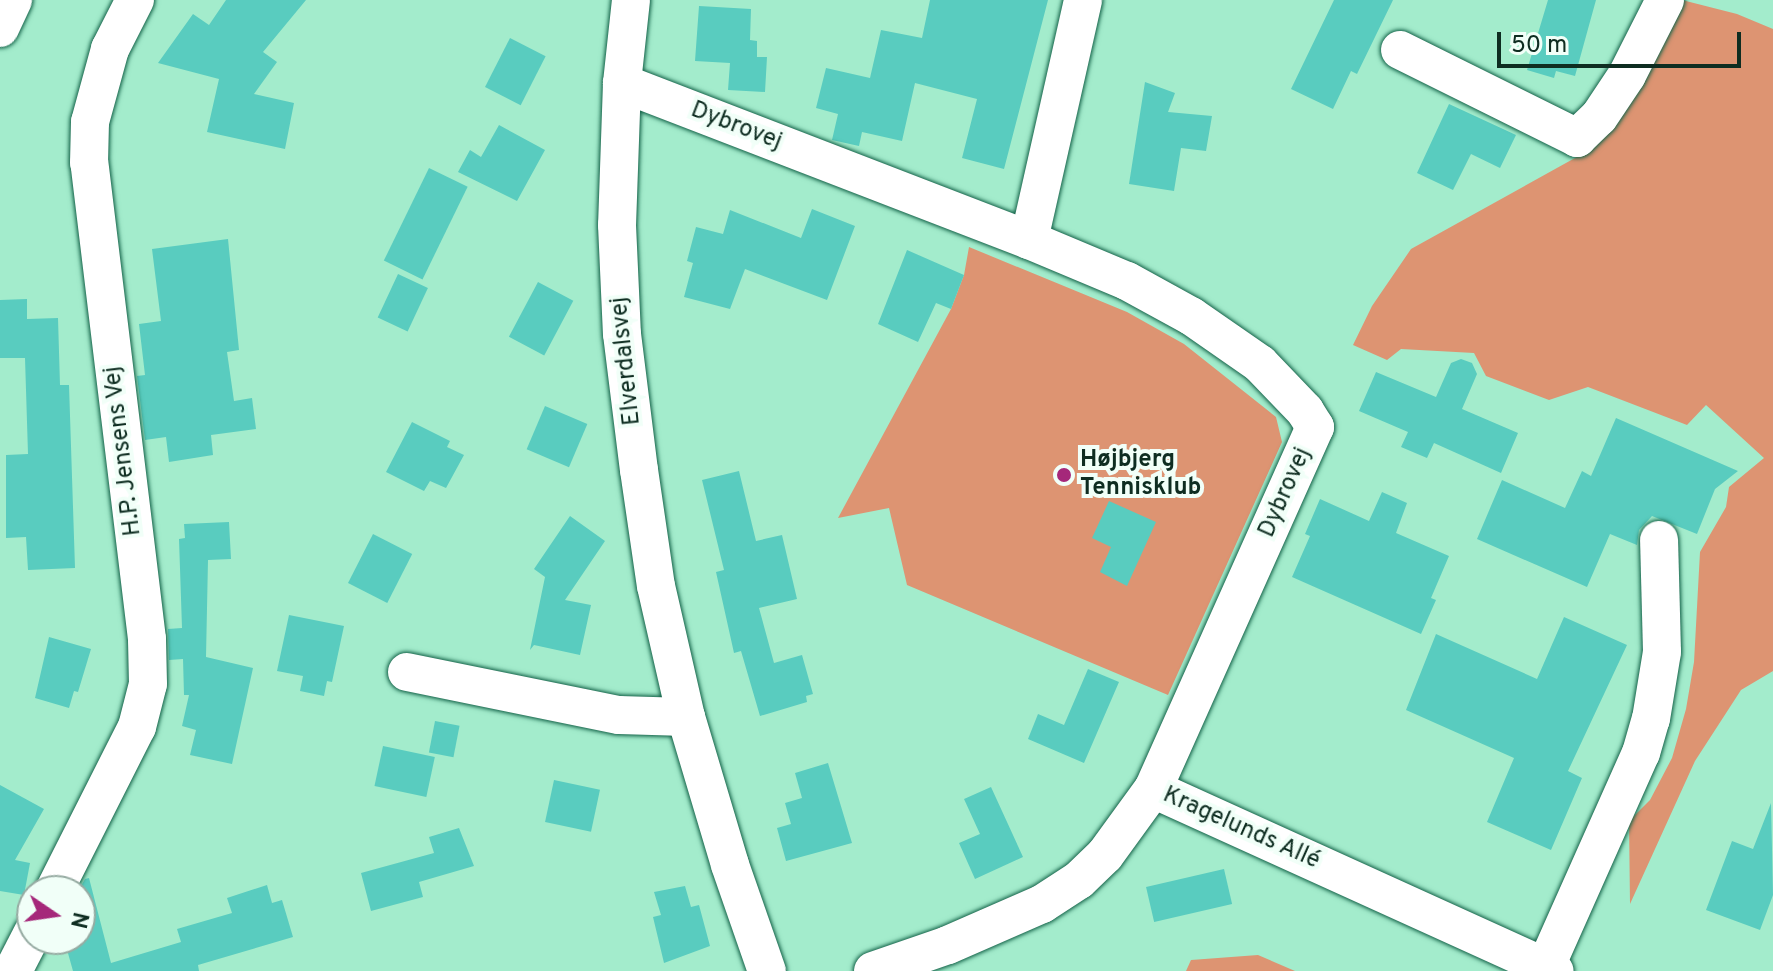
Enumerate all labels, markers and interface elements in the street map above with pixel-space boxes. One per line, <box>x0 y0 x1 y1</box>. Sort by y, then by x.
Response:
scale bar <box>1501 16 1745 66</box>
text: 50 m <box>1511 31 1567 61</box>
street label: Dybrovej <box>686 96 786 158</box>
street label: Elverdalsvej <box>606 295 648 427</box>
street label: H.P. Jensens Vej <box>99 364 149 538</box>
street label: Dybrovej <box>1253 444 1319 542</box>
place label: Højbjerg Tennisklub <box>1080 447 1201 503</box>
marker: Højbjerg Tennisklub <box>1055 466 1073 484</box>
street label: Kragelunds Allé <box>1157 781 1325 877</box>
north arrow <box>16 875 96 955</box>
text: N <box>63 909 93 931</box>

